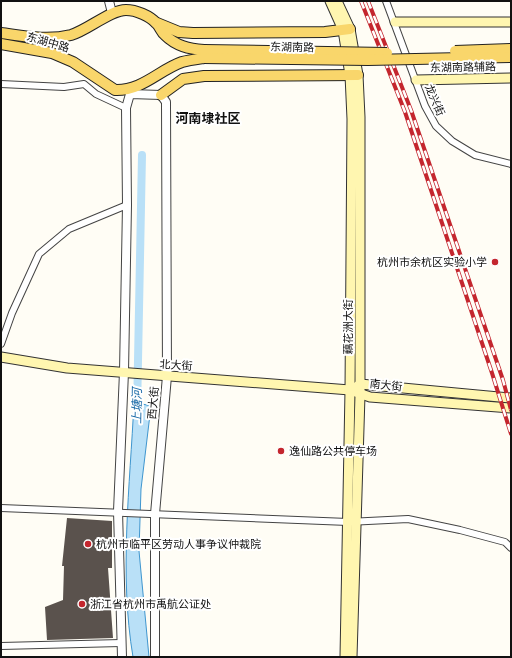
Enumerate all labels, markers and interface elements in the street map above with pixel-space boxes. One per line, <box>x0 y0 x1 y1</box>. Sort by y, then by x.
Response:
street label: 东湖中路 <box>25 30 71 54</box>
street label: 东湖南路 <box>270 41 314 53</box>
street label: 东湖南路辅路 <box>430 60 496 74</box>
street label: 龙兴街 <box>423 82 447 118</box>
district label: 河南埭社区 <box>175 111 241 126</box>
place label: 杭州市余杭区实验小学 <box>377 256 487 268</box>
marker: 杭州市余杭区实验小学 <box>490 257 500 267</box>
street label: 藕花洲大街 <box>342 300 354 355</box>
street label: 北大街 <box>159 358 193 372</box>
street label: 南大街 <box>369 377 403 393</box>
water label: 上塘河 <box>130 386 144 424</box>
street label: 西大街 <box>146 386 160 420</box>
place label: 逸仙路公共停车场 <box>289 445 377 457</box>
marker: 逸仙路公共停车场 <box>276 446 286 456</box>
place label: 杭州市临平区劳动人事争议仲裁院 <box>96 538 261 550</box>
marker: 杭州市临平区劳动人事争议仲裁院 <box>83 539 93 549</box>
place label: 浙江省杭州市禹航公证处 <box>90 598 211 610</box>
marker: 浙江省杭州市禹航公证处 <box>77 599 87 609</box>

